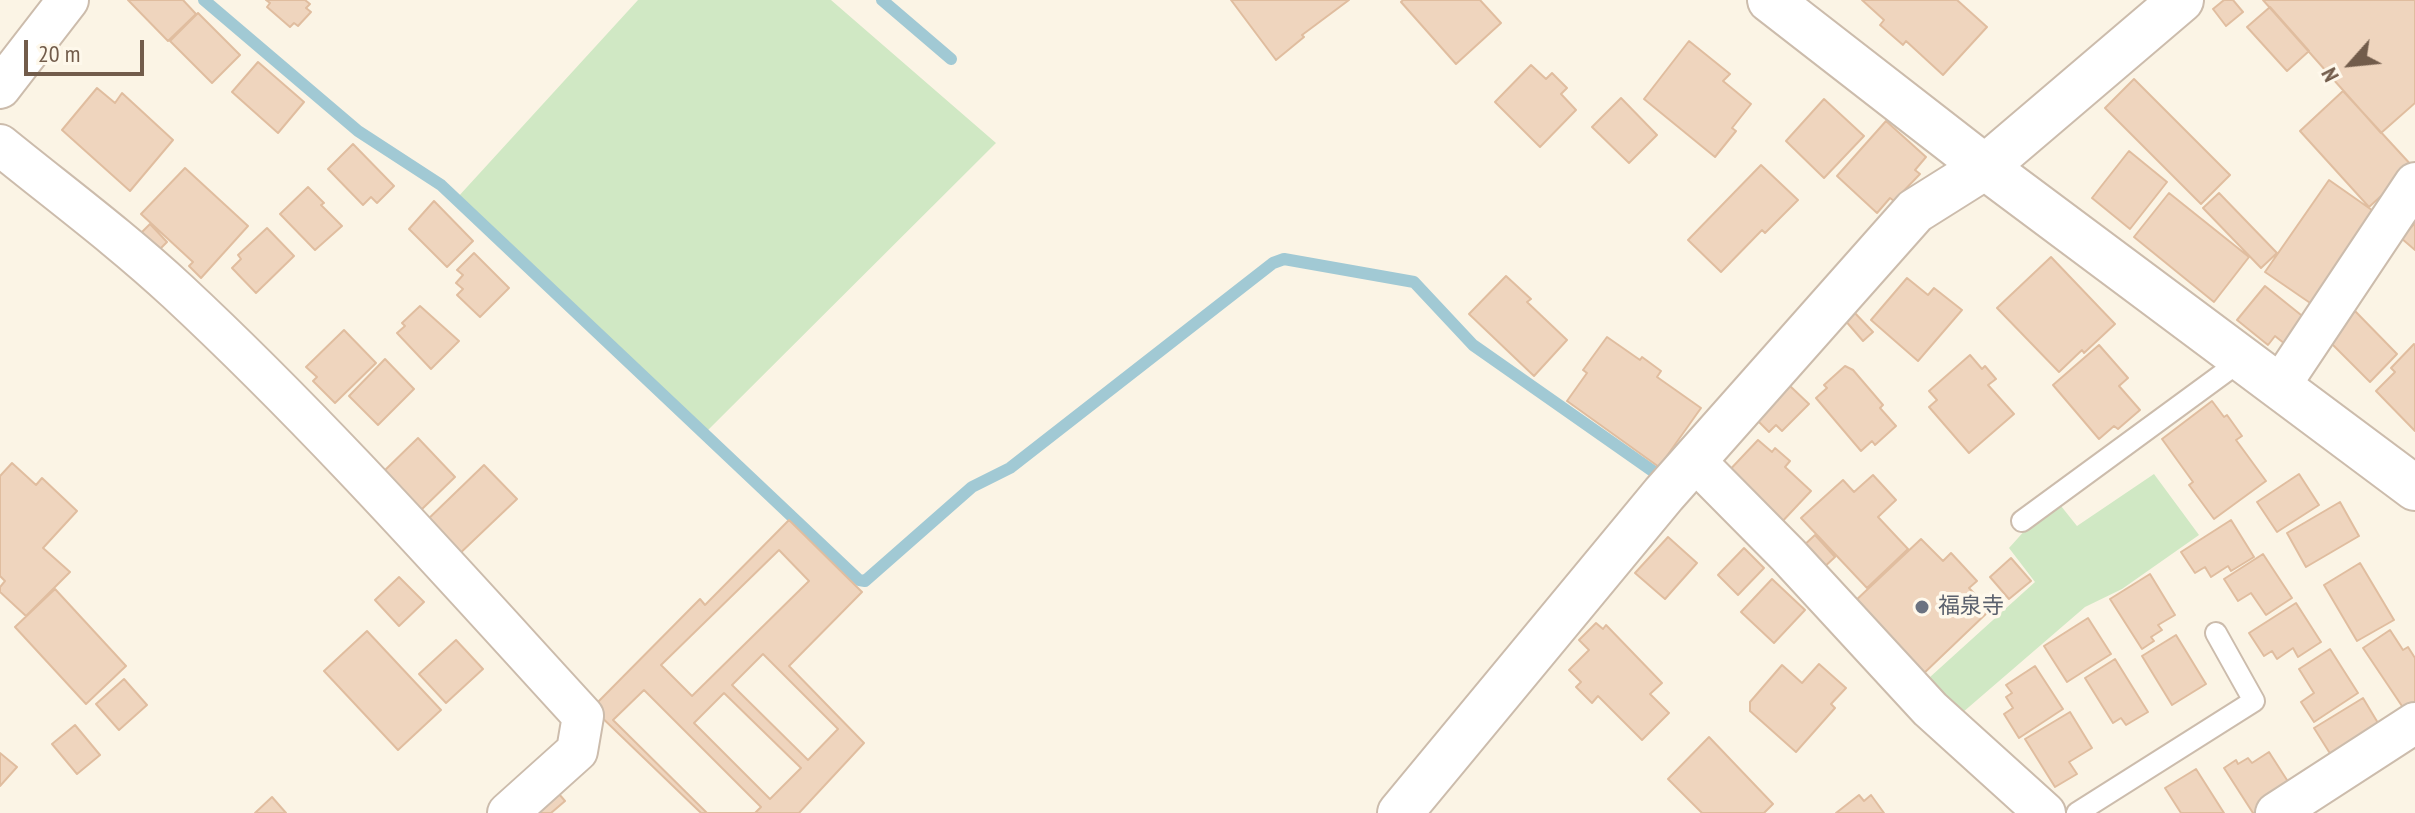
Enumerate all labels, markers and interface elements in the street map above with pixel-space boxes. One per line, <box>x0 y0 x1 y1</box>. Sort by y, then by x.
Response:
scale bar <box>28 24 148 74</box>
north arrow <box>2311 24 2391 104</box>
text: 20 m <box>38 38 80 69</box>
text: N <box>2314 63 2345 87</box>
place label: 福泉寺 <box>1938 594 2004 620</box>
marker: 福泉寺 <box>1913 598 1931 616</box>

